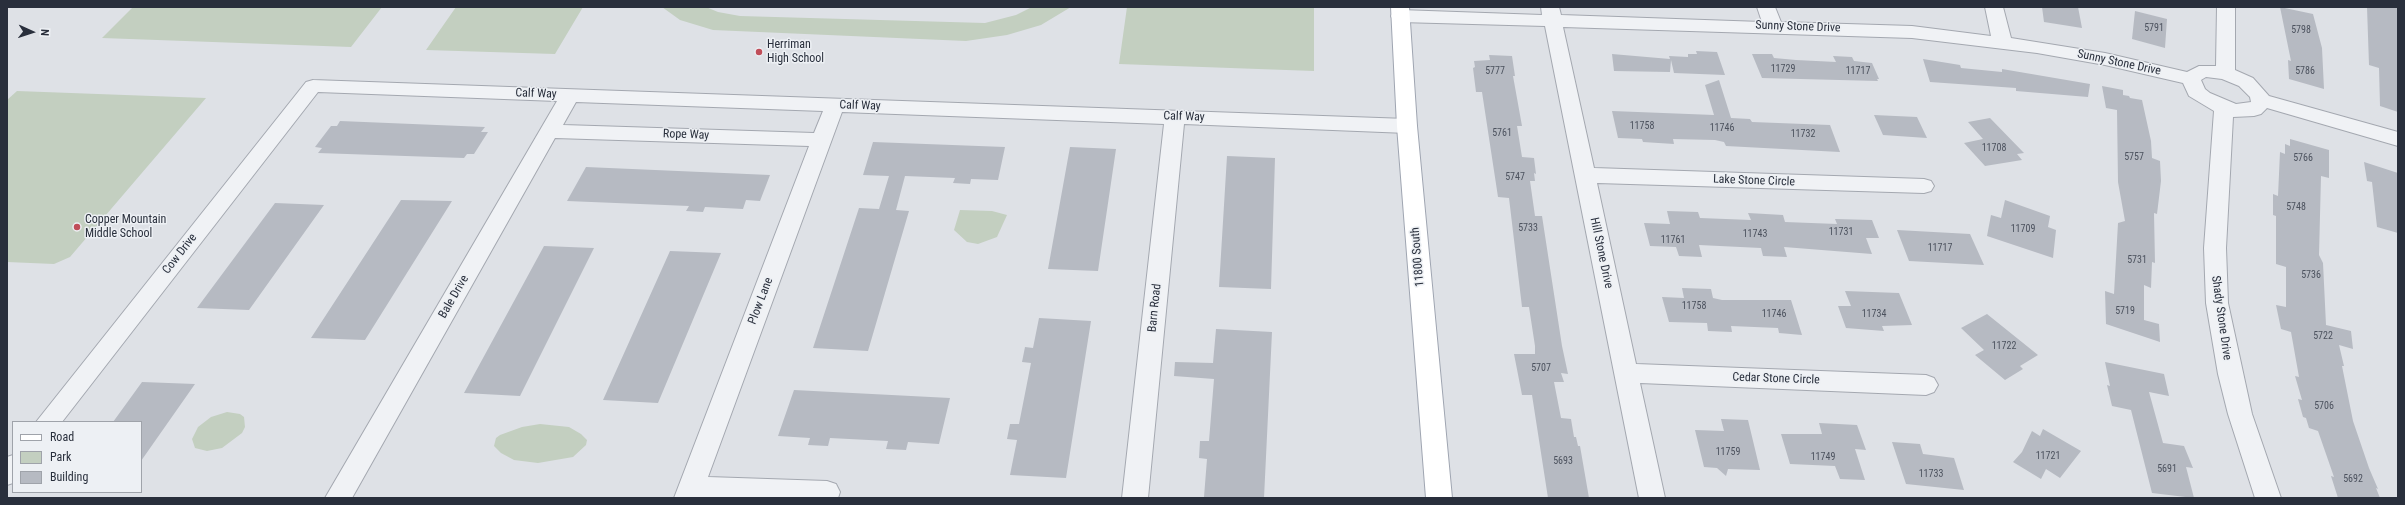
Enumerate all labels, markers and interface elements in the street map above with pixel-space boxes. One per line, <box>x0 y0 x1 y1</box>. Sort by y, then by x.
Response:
north arrow <box>12 12 52 52</box>
street label: Sunny Stone Drive <box>1755 18 1841 36</box>
house number: 5791 <box>2144 22 2164 34</box>
house number: 5798 <box>2291 24 2311 36</box>
text: N <box>38 29 51 36</box>
place label: Herriman High School <box>767 38 824 66</box>
marker: Herriman High School <box>754 47 764 57</box>
street label: Sunny Stone Drive <box>2076 47 2162 79</box>
house number: 11729 <box>1771 63 1795 75</box>
house number: 5777 <box>1485 65 1505 77</box>
house number: 11717 <box>1846 65 1870 77</box>
house number: 5786 <box>2295 65 2315 77</box>
street label: Calf Way <box>515 86 557 102</box>
street label: Calf Way <box>839 98 881 114</box>
street label: Calf Way <box>1163 109 1205 125</box>
house number: 11758 <box>1630 120 1654 132</box>
house number: 11746 <box>1710 122 1734 134</box>
street label: Rope Way <box>663 127 709 143</box>
house number: 5761 <box>1492 127 1512 139</box>
house number: 11732 <box>1791 128 1815 140</box>
house number: 11708 <box>1982 142 2006 154</box>
house number: 5757 <box>2124 151 2144 163</box>
house number: 5766 <box>2293 152 2313 164</box>
house number: 5747 <box>1505 171 1525 183</box>
street label: Lake Stone Circle <box>1713 172 1795 190</box>
house number: 5748 <box>2286 201 2306 213</box>
place label: Copper Mountain Middle School <box>85 213 166 241</box>
street label: Hill Stone Drive <box>1586 216 1616 290</box>
marker: Copper Mountain Middle School <box>72 222 82 232</box>
house number: 5733 <box>1518 222 1538 234</box>
house number: 11709 <box>2011 223 2035 235</box>
house number: 11731 <box>1829 226 1853 238</box>
street label: 11800 South <box>1408 227 1428 287</box>
house number: 11743 <box>1743 228 1767 240</box>
street label: Cow Drive <box>160 231 200 277</box>
house number: 11761 <box>1661 234 1685 246</box>
house number: 11717 <box>1928 242 1952 254</box>
house number: 5731 <box>2127 254 2147 266</box>
house number: 5736 <box>2301 269 2321 281</box>
street label: Bale Drive <box>436 273 472 321</box>
street label: Shady Stone Drive <box>2208 275 2234 361</box>
street label: Plow Lane <box>746 276 776 326</box>
street label: Barn Road <box>1145 283 1165 333</box>
house number: 11758 <box>1682 300 1706 312</box>
house number: 5719 <box>2115 305 2135 317</box>
house number: 11746 <box>1762 308 1786 320</box>
house number: 11734 <box>1862 308 1886 320</box>
house number: 5722 <box>2313 330 2333 342</box>
house number: 11722 <box>1992 340 2016 352</box>
house number: 5707 <box>1531 362 1551 374</box>
street label: Cedar Stone Circle <box>1732 370 1820 388</box>
house number: 5706 <box>2314 400 2334 412</box>
legend <box>12 421 142 493</box>
text: Road <box>50 430 74 444</box>
house number: 11759 <box>1716 446 1740 458</box>
text: Park <box>50 450 71 464</box>
house number: 11721 <box>2036 450 2060 462</box>
house number: 11749 <box>1811 451 1835 463</box>
house number: 5693 <box>1553 455 1573 467</box>
house number: 5691 <box>2157 463 2177 475</box>
house number: 11733 <box>1919 468 1943 480</box>
text: Building <box>50 470 88 484</box>
house number: 5692 <box>2343 473 2363 485</box>

